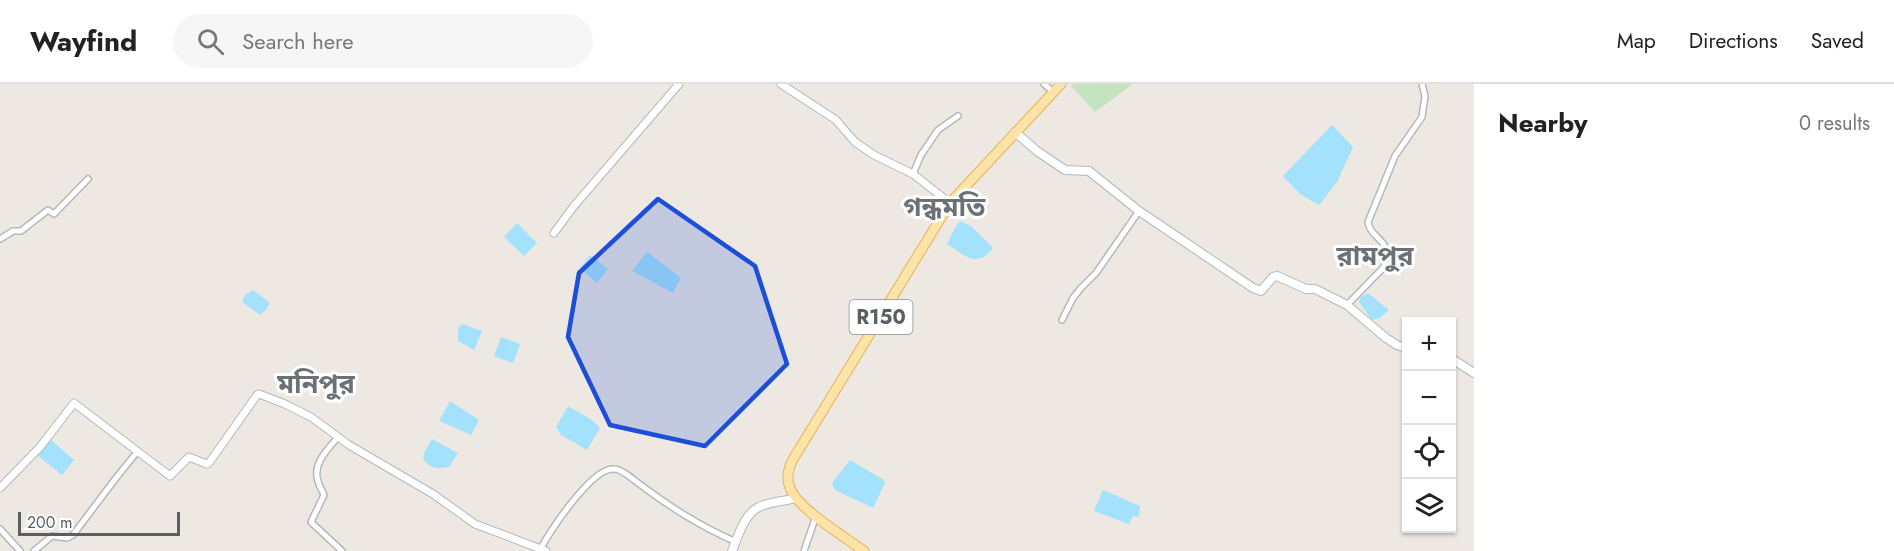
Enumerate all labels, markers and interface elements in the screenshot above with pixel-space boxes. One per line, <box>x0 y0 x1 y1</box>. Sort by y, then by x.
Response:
search box <box>173 14 593 68</box>
text: Wayfind <box>30 21 137 62</box>
icon: search <box>194 25 227 58</box>
text: Search here <box>242 25 354 57</box>
text: Map <box>1617 26 1656 56</box>
text: Directions <box>1689 26 1778 56</box>
text: Saved <box>1811 26 1864 56</box>
text: Nearby <box>1498 104 1587 142</box>
text: 0 results <box>1799 109 1870 138</box>
district label: গন্ধমতি <box>903 187 986 226</box>
district label: রামপুর <box>1336 236 1414 275</box>
road number: R150 <box>850 300 912 334</box>
map controls <box>1402 317 1456 533</box>
button: + <box>1402 317 1456 371</box>
district label: মনিপুর <box>276 364 355 403</box>
button: − <box>1402 371 1456 425</box>
button: locate <box>1402 425 1456 479</box>
button: layers <box>1402 479 1456 533</box>
scale bar <box>18 509 180 536</box>
text: 200 m <box>27 511 73 534</box>

